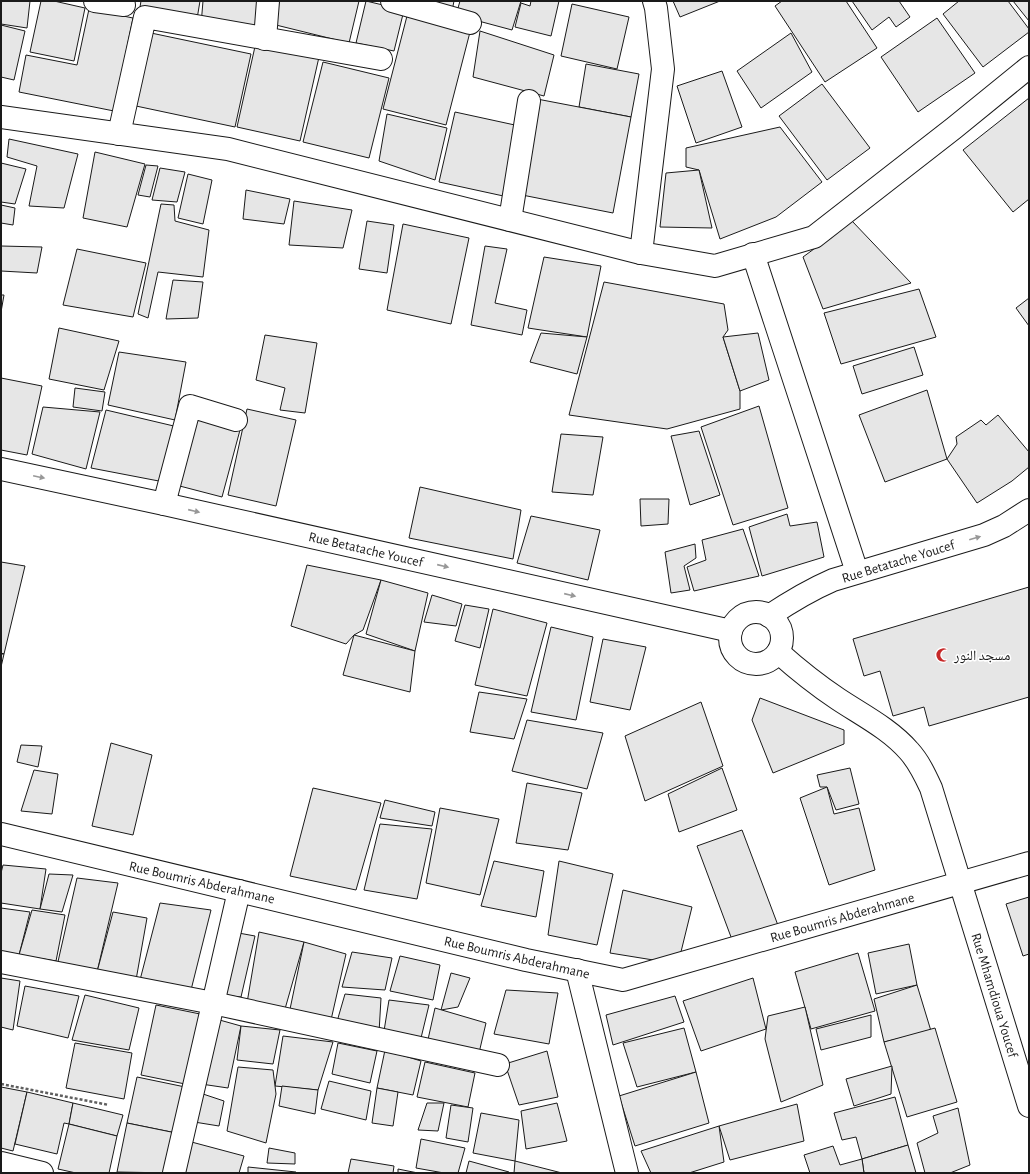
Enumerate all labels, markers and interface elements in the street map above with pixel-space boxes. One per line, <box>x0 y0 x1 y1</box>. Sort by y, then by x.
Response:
one-way arrow <box>33 475 45 481</box>
one-way arrow <box>187 508 200 514</box>
street label: Rue Betatache Youcef <box>307 530 425 570</box>
one-way arrow <box>969 535 981 541</box>
street label: Rue Betatache Youcef <box>840 538 957 586</box>
one-way arrow <box>437 564 450 570</box>
one-way arrow <box>564 592 577 598</box>
mosque icon: مسجد النور <box>935 647 951 663</box>
place label: مسجد النور <box>953 649 1010 664</box>
street label: Rue Boumris Abderahmane <box>127 859 276 907</box>
street label: Rue Boumris Abderahmane <box>769 891 916 945</box>
street label: Rue Mhamdioua Youcef <box>968 931 1020 1060</box>
street label: Rue Boumris Abderahmane <box>442 934 591 982</box>

